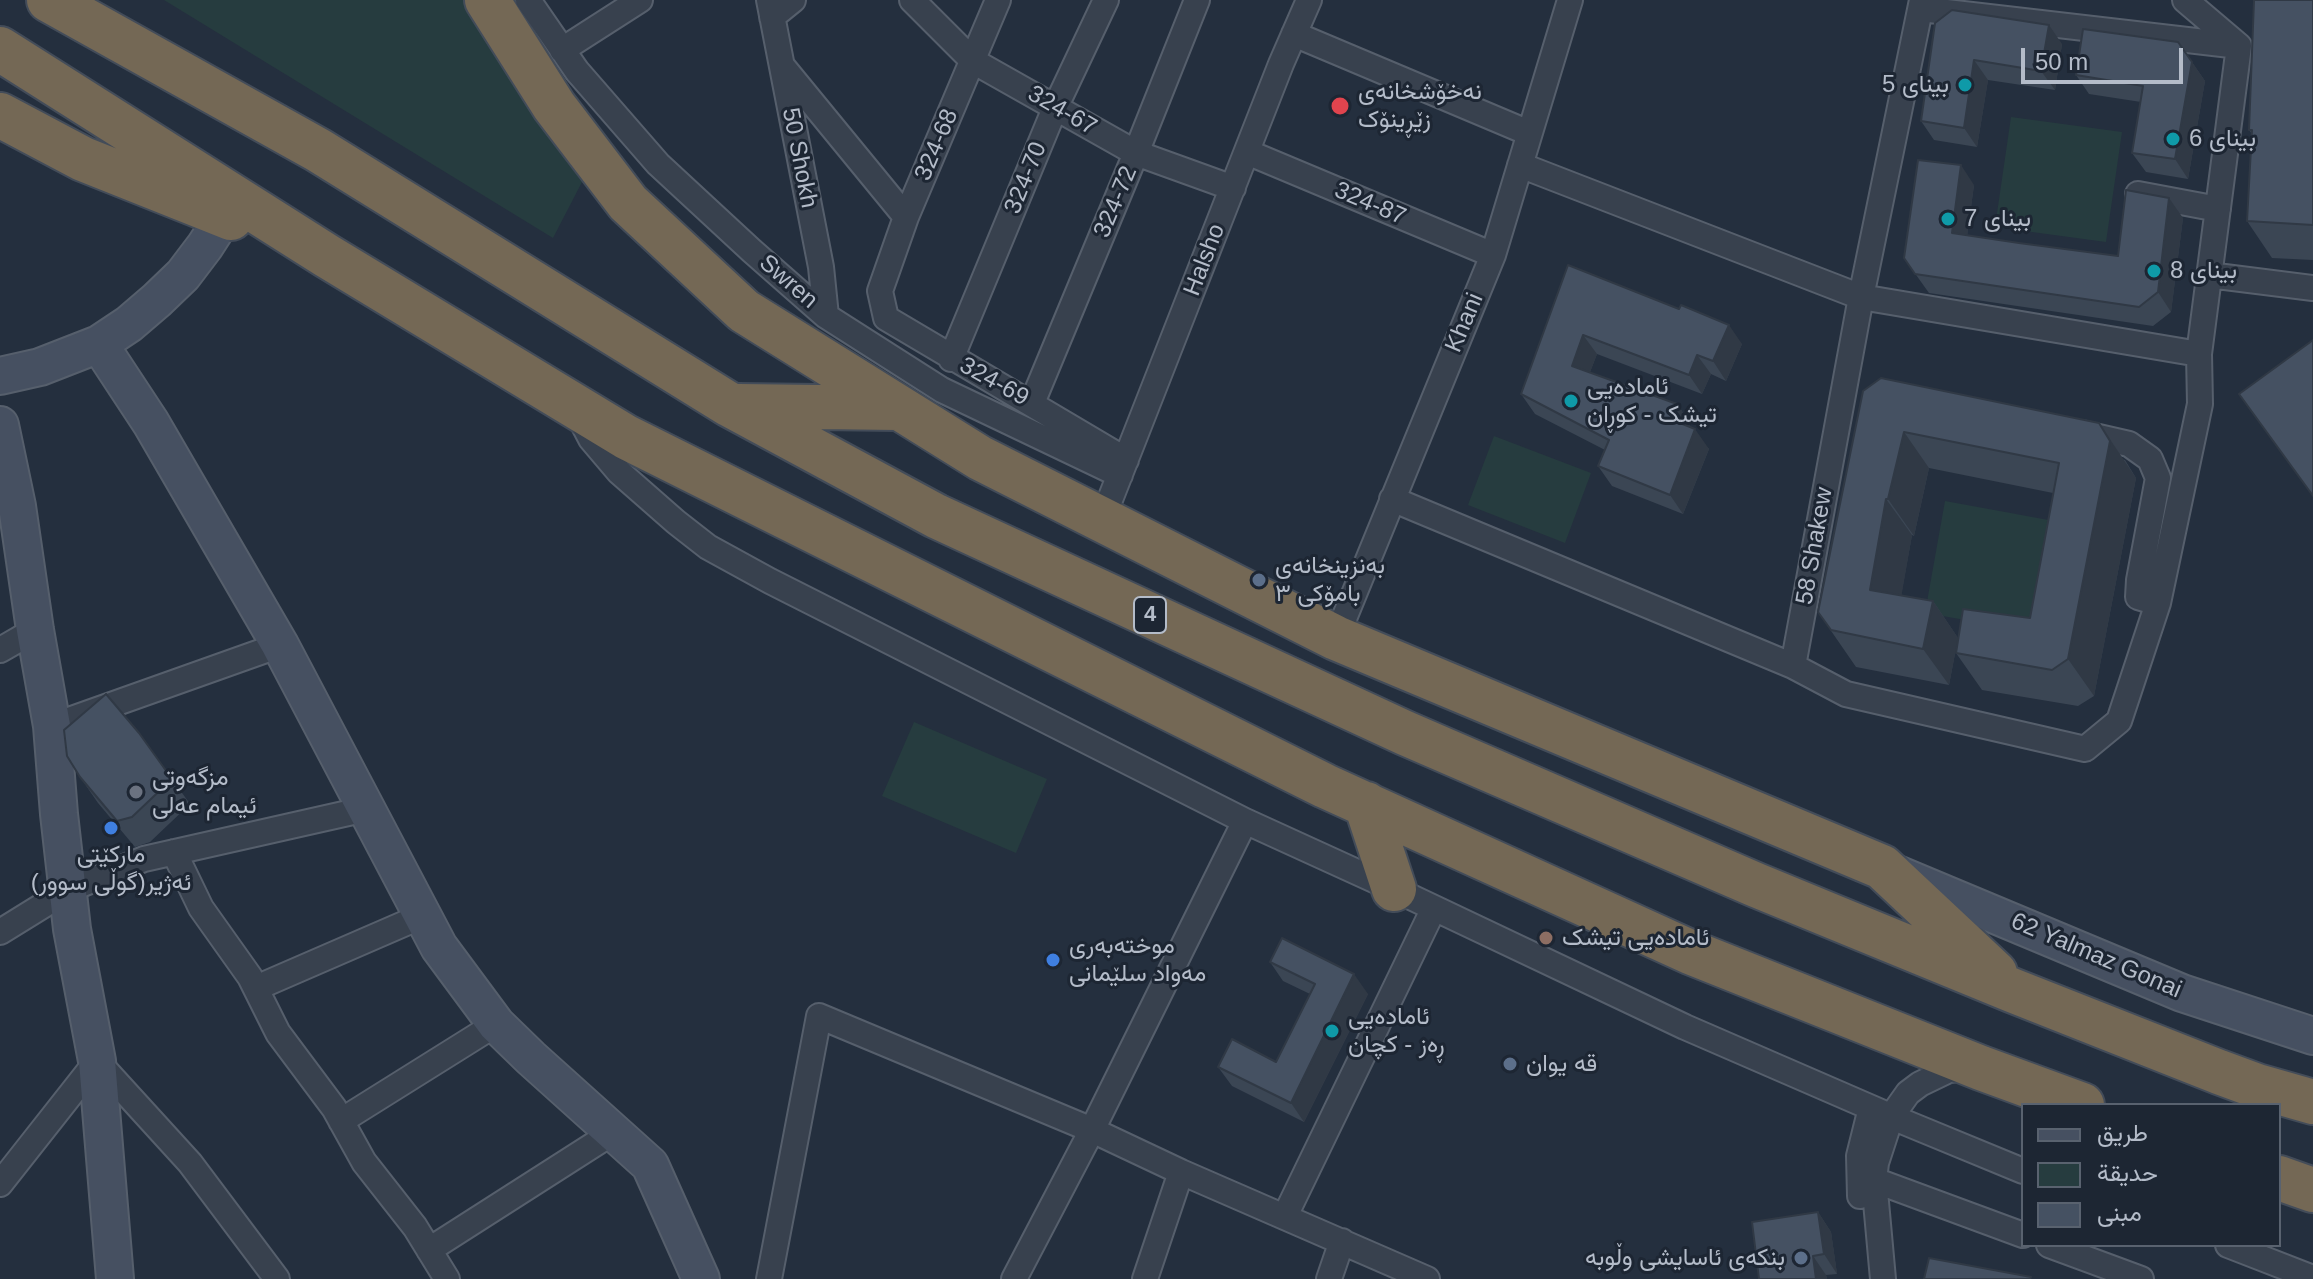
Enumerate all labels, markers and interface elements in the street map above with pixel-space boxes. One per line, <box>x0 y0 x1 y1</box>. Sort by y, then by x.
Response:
scale bar <box>2025 32 2187 82</box>
text: 50 m <box>2035 48 2088 75</box>
place label: بيناى 5 <box>1882 71 1949 99</box>
marker: بيناى 5 <box>1956 76 1974 94</box>
place label: نەخۆشخانەی زێڕینۆک <box>1358 78 1482 134</box>
street label: 324-67 <box>1022 80 1102 142</box>
marker: نەخۆشخانەی زێڕینۆک <box>1329 95 1351 117</box>
street label: 50 Shokh <box>775 105 823 211</box>
street label: 324-68 <box>909 105 965 185</box>
place label: بيناى 6 <box>2189 125 2256 153</box>
marker: بيناى 6 <box>2164 130 2182 148</box>
street label: 324-70 <box>999 138 1053 218</box>
street label: 324-72 <box>1088 162 1144 242</box>
street label: 324-87 <box>1330 176 1410 232</box>
place label: بيناى 7 <box>1964 205 2031 233</box>
marker: بيناى 7 <box>1939 210 1957 228</box>
street label: Halsho <box>1178 220 1232 300</box>
street label: Swren <box>753 249 823 315</box>
place label: بيناى 8 <box>2170 257 2237 285</box>
marker: بيناى 8 <box>2145 262 2163 280</box>
street label: Khani <box>1440 289 1490 357</box>
street label: 324-69 <box>954 351 1034 413</box>
place label: ئامادەیی تیشک - کوڕان <box>1587 373 1717 429</box>
marker: ئامادەیی تیشک - کوڕان <box>1562 392 1580 410</box>
street label: 58 Shakew <box>1791 485 1839 607</box>
place label: بەنزینخانەی بامۆکی ٣ <box>1275 552 1385 608</box>
marker: بەنزینخانەی بامۆکی ٣ <box>1250 571 1268 589</box>
road number: 4 <box>1134 597 1166 633</box>
place label: مزگەوتی ئیمام عەلی <box>152 764 256 820</box>
marker: مزگەوتی ئیمام عەلی <box>127 783 145 801</box>
marker: مارکێتی ئەژیر(گوڵی سوور) <box>102 819 120 837</box>
place label: مارکێتی ئەژیر(گوڵی سوور) <box>31 841 191 897</box>
street label: 62 Yalmaz Gonai <box>2006 907 2186 1005</box>
place label: ئامادەیی تیشک <box>1562 924 1709 952</box>
marker: ئامادەیی تیشک <box>1537 929 1555 947</box>
place label: موختەبەری مەواد سلێمانی <box>1069 932 1206 988</box>
marker: موختەبەری مەواد سلێمانی <box>1044 951 1062 969</box>
place label: ئامادەیی ڕەز - کچان <box>1348 1003 1445 1059</box>
marker: ئامادەیی ڕەز - کچان <box>1323 1022 1341 1040</box>
place label: قه یوان <box>1526 1050 1597 1078</box>
marker: قه یوان <box>1501 1055 1519 1073</box>
legend <box>2021 1103 2281 1247</box>
text: طريق <box>2097 1119 2148 1146</box>
text: حديقة <box>2097 1159 2158 1186</box>
text: مبنى <box>2097 1199 2142 1226</box>
place label: بنکەی ئاسایشی وڵوبە <box>1585 1244 1785 1272</box>
marker: بنکەی ئاسایشی وڵوبە <box>1792 1249 1810 1267</box>

